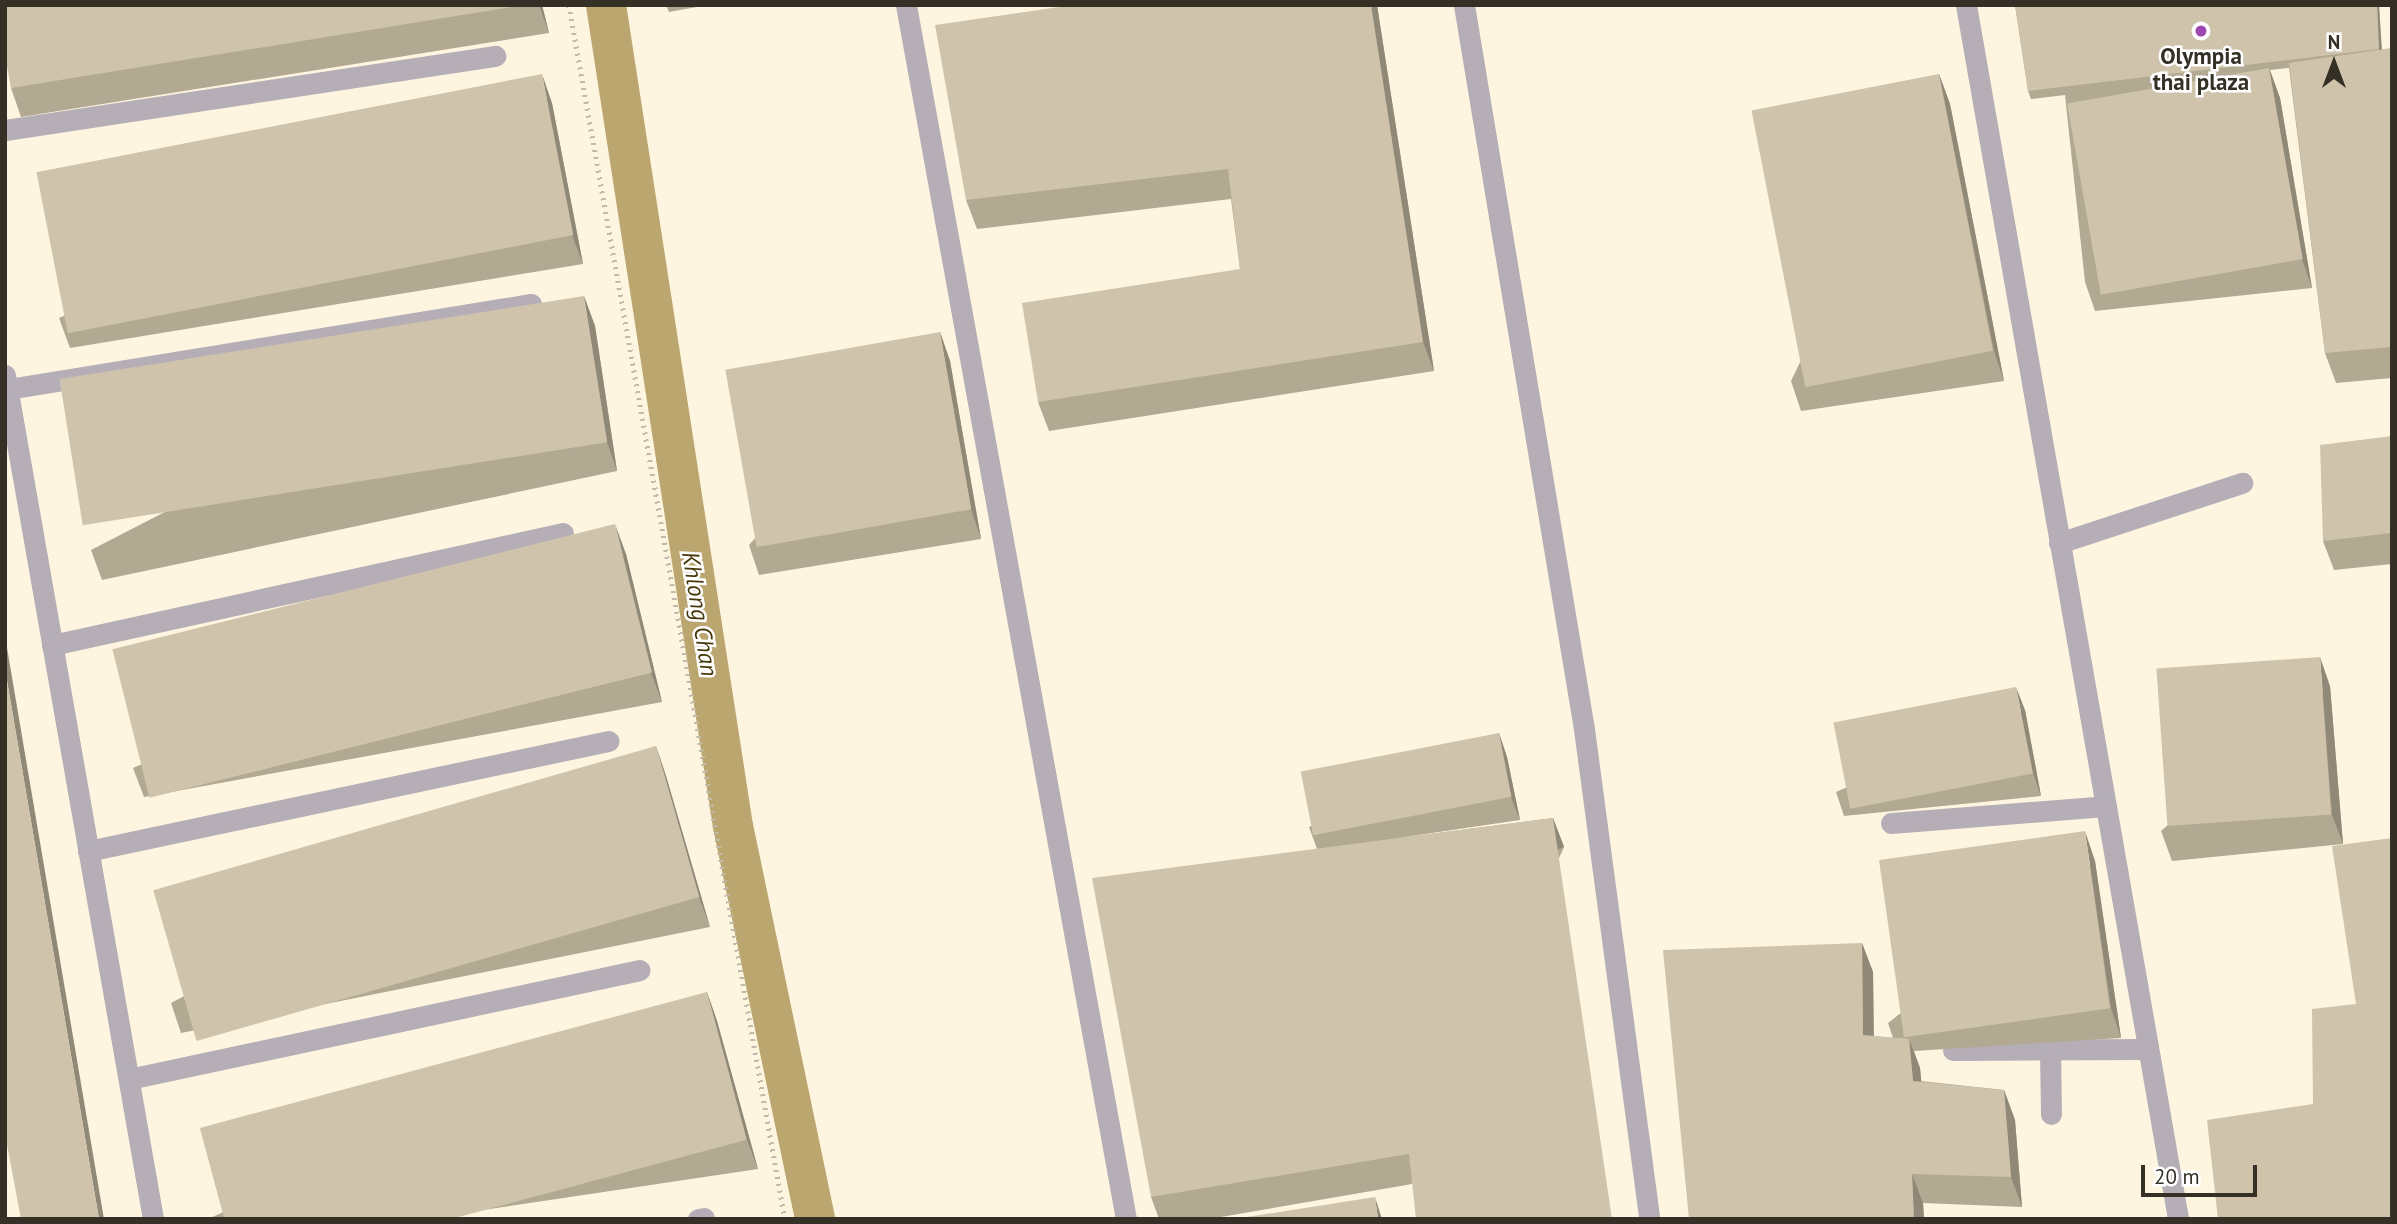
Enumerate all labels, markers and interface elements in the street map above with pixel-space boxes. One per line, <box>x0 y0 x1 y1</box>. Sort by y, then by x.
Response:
marker: Olympia thai plaza <box>2193 23 2209 39</box>
north arrow <box>2299 28 2369 98</box>
text: N <box>2328 30 2340 54</box>
place label: Olympia thai plaza <box>2153 42 2249 96</box>
water label: Khlong Chan <box>676 550 724 678</box>
scale bar <box>2145 1150 2260 1194</box>
text: 20 m <box>2154 1163 2200 1190</box>

